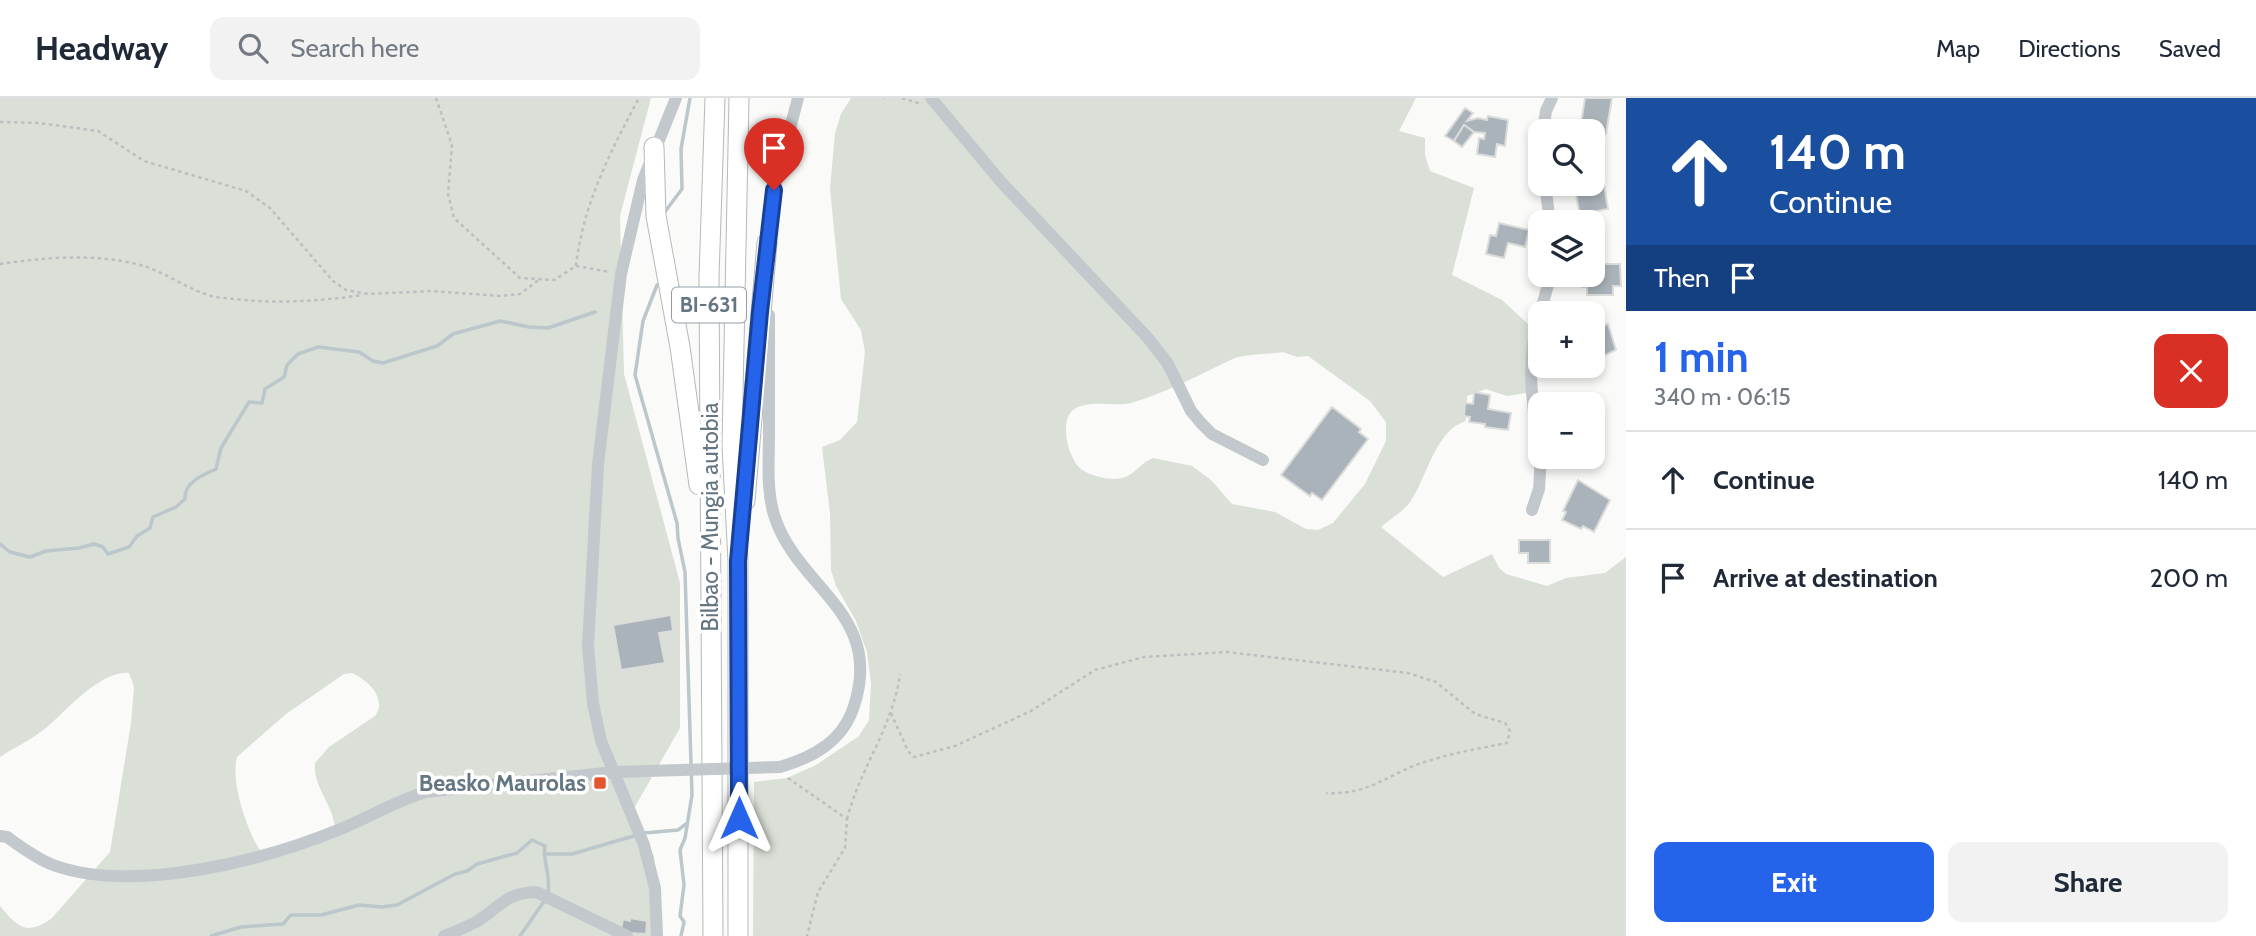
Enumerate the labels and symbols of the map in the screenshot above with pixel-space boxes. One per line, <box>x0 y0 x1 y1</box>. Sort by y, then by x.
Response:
pin <box>744 118 804 190</box>
road number: BI-631 <box>672 288 746 322</box>
street label: Bilbao - Mungia autobia <box>696 403 724 631</box>
place label: Beasko Maurolas <box>419 769 586 797</box>
marker: Beasko Maurolas <box>592 775 608 791</box>
position arrow <box>702 781 776 855</box>

